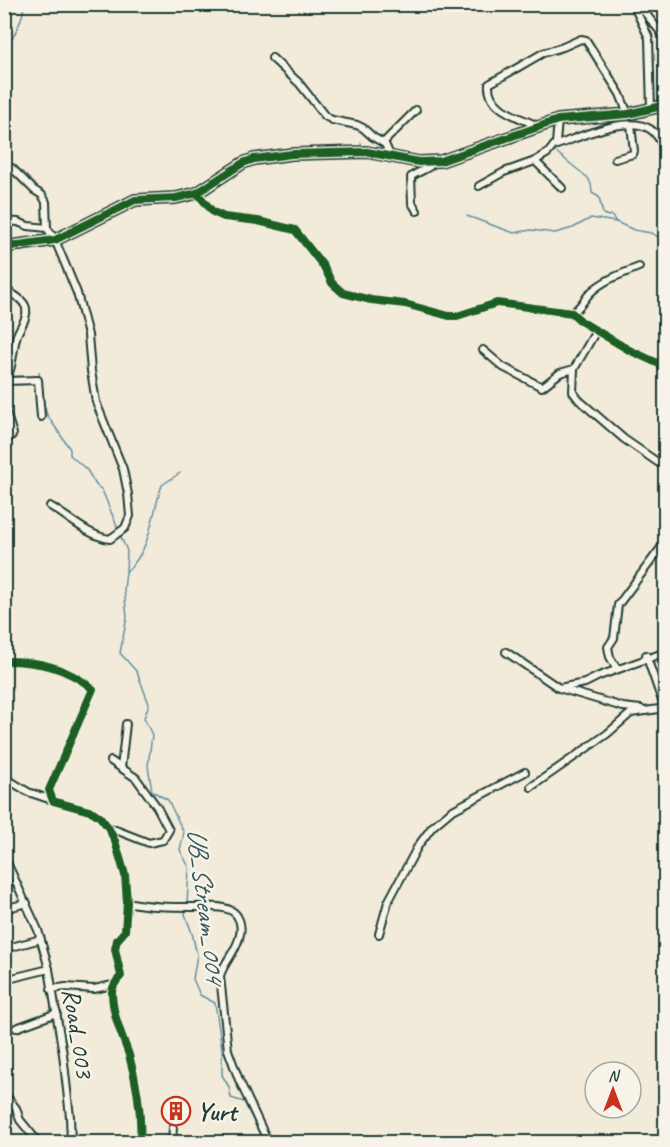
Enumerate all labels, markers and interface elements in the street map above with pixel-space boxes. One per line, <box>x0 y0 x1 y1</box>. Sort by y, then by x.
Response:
water label: UB_Stream_004 <box>180 826 233 990</box>
street label: Road_003 <box>55 986 102 1082</box>
north arrow <box>583 1060 643 1120</box>
text: N <box>608 1066 621 1086</box>
building icon: Yurt <box>160 1095 192 1127</box>
place label: Yurt <box>197 1095 240 1128</box>

